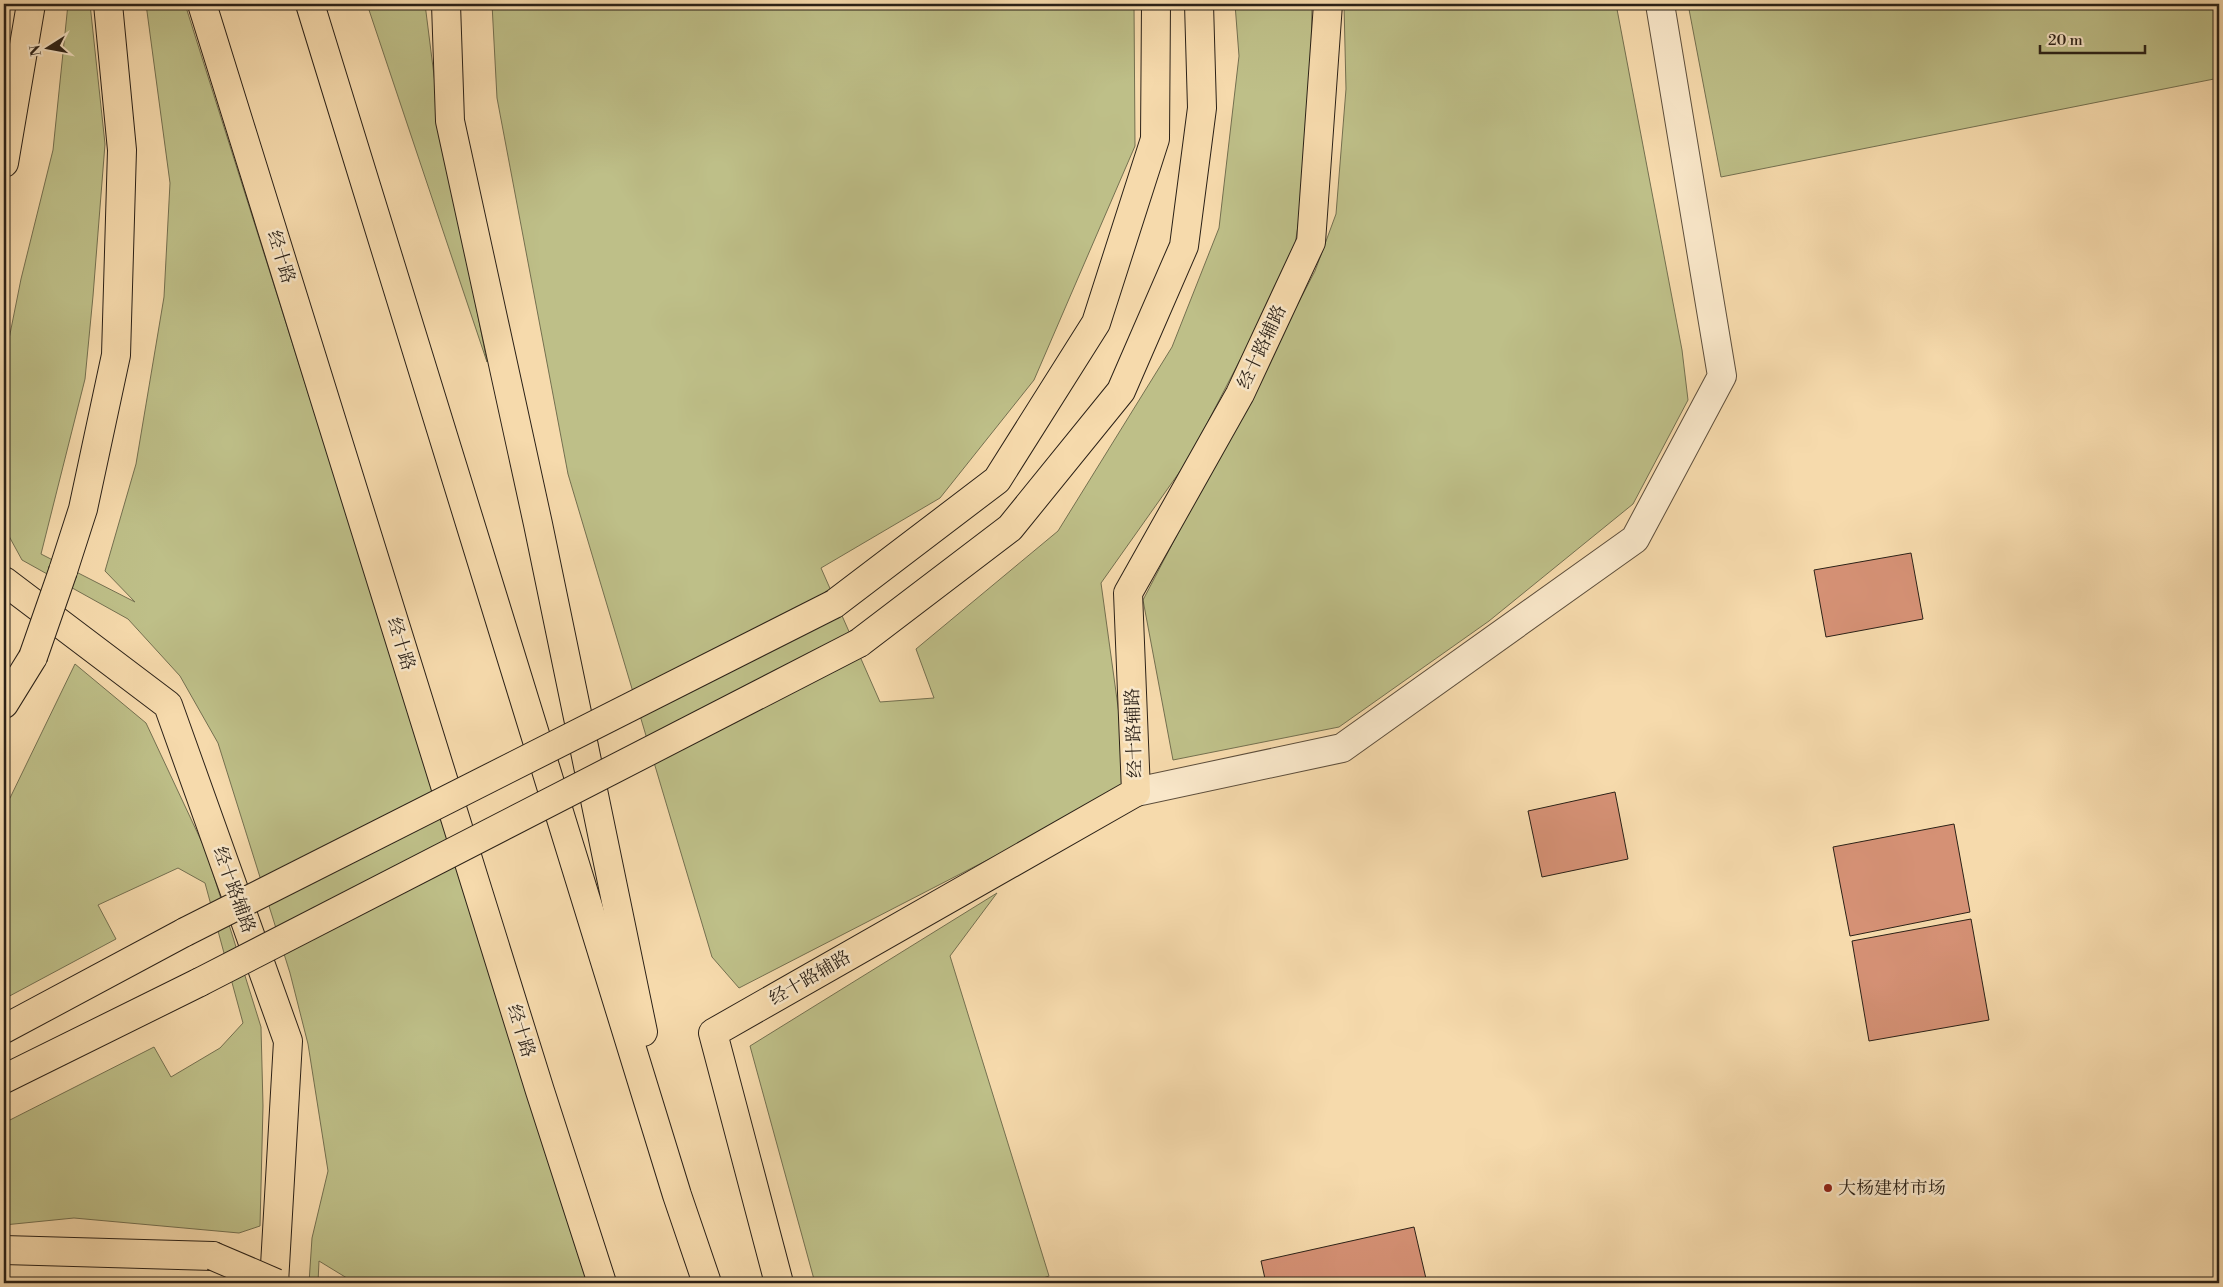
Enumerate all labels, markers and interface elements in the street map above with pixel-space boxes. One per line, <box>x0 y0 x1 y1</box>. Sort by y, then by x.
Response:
north arrow <box>22 22 72 72</box>
scale bar <box>2040 22 2146 54</box>
text: 20 m <box>2048 31 2083 50</box>
text: N <box>26 43 46 57</box>
street label: 经十路 <box>262 228 300 286</box>
street label: 经十路辅路 <box>1233 301 1291 393</box>
street label: 经十路 <box>382 615 420 673</box>
street label: 经十路辅路 <box>1121 688 1147 778</box>
street label: 经十路辅路 <box>208 844 260 936</box>
street label: 经十路辅路 <box>765 946 855 1010</box>
street label: 经十路 <box>502 1002 540 1060</box>
place label: 大杨建材市场 <box>1838 1177 1946 1200</box>
marker: 大杨建材市场 <box>1822 1182 1834 1194</box>

